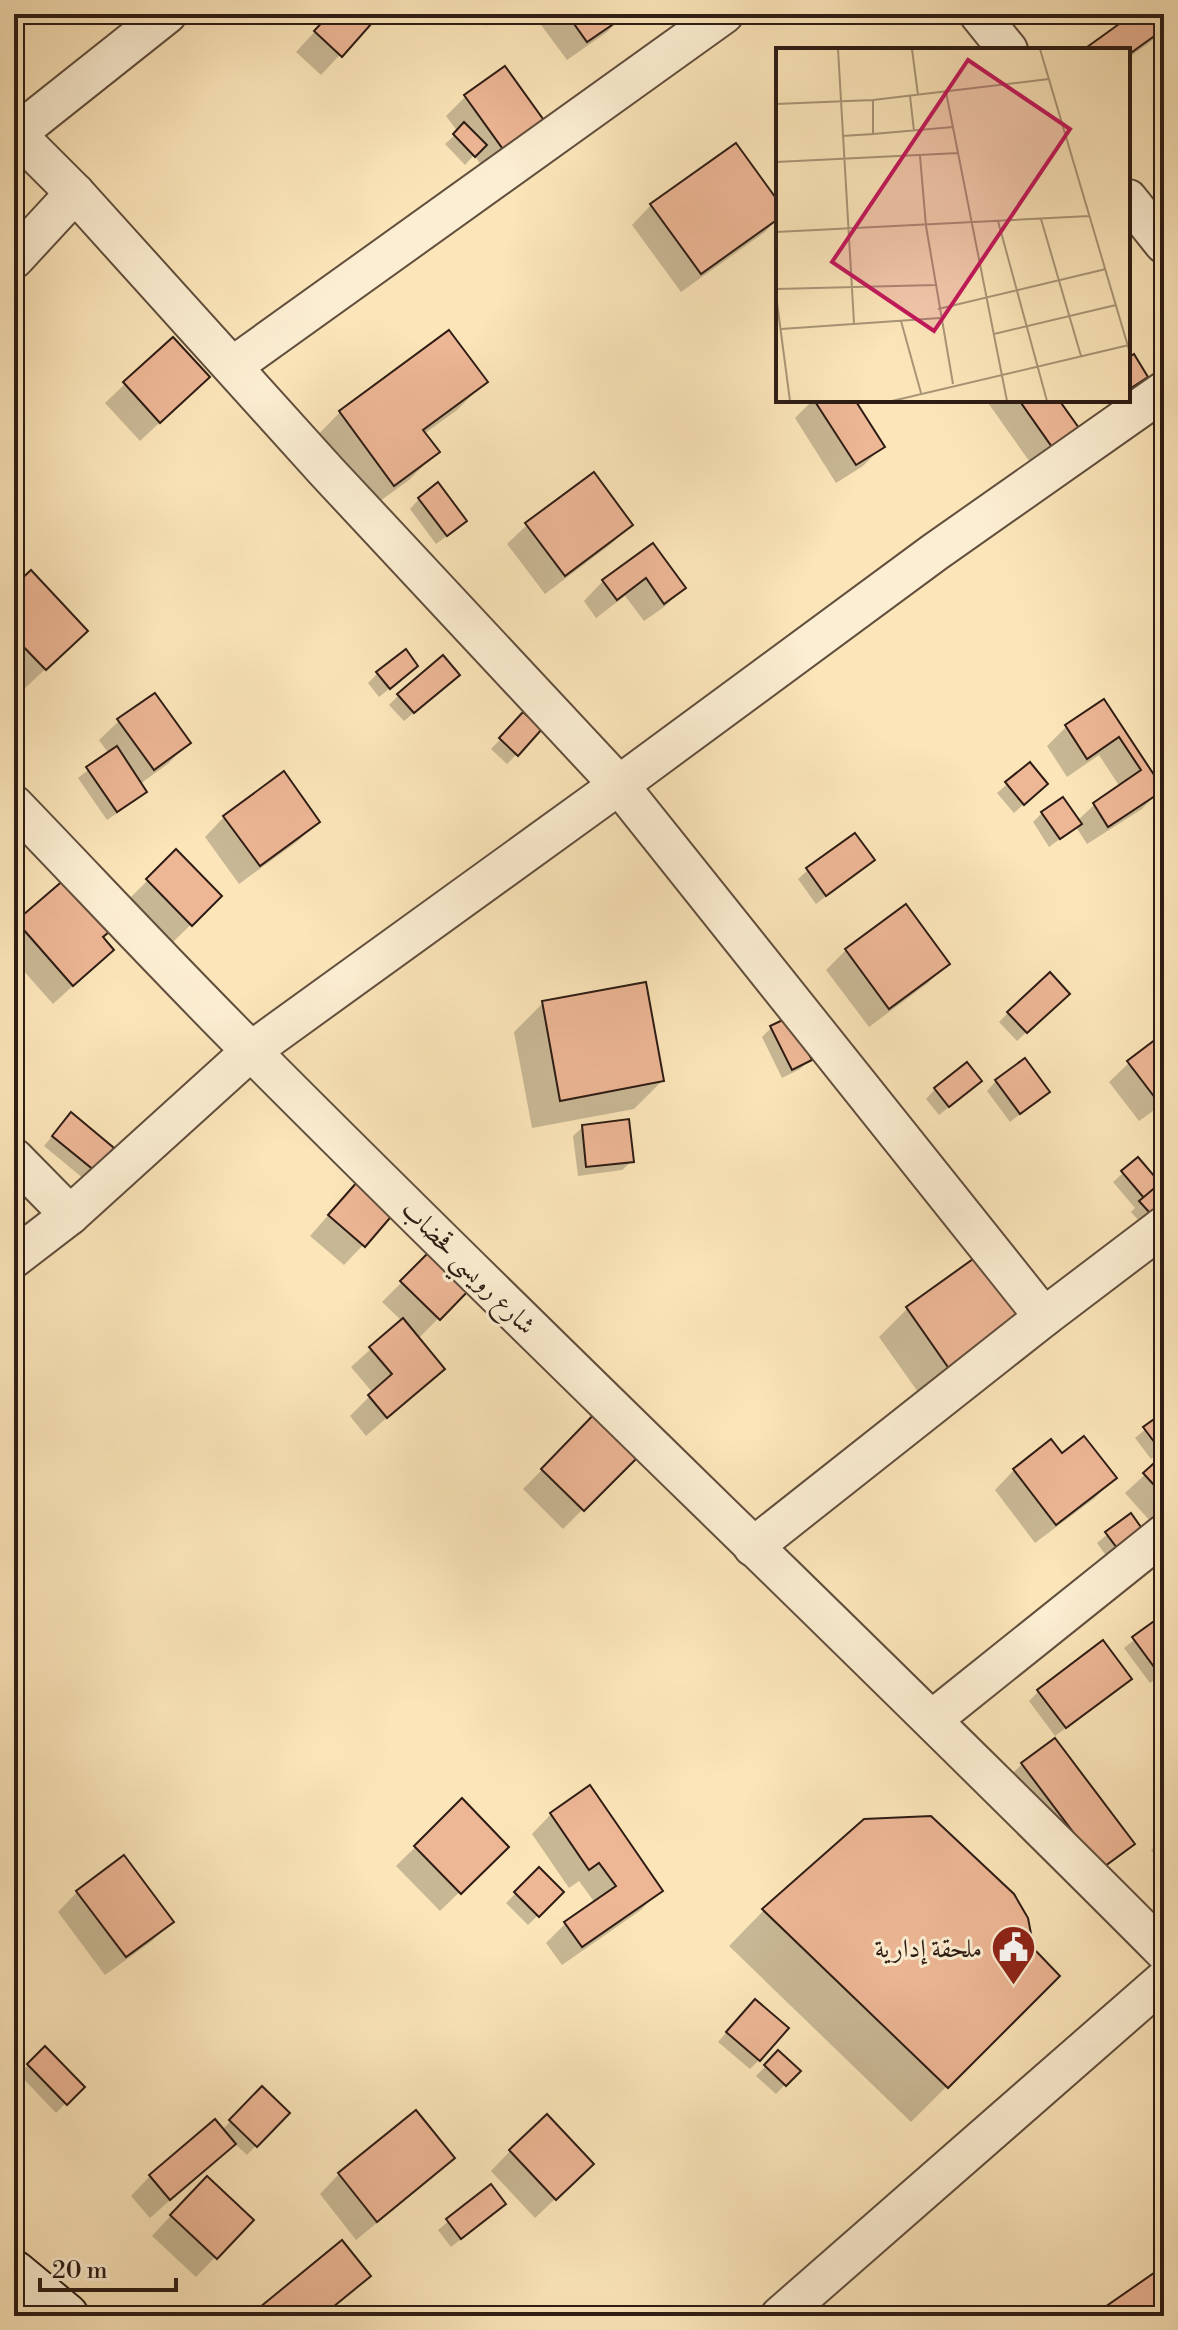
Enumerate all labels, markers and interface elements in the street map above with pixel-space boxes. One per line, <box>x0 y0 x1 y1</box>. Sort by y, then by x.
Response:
inset map <box>776 48 1130 402</box>
street label: شارع رويسي قحضاب <box>389 1194 542 1347</box>
public building icon: ملحقة إدارية <box>989 1924 1037 1987</box>
place label: ملحقة إدارية <box>875 1933 982 1965</box>
scale bar <box>40 2242 176 2292</box>
text: 20 m <box>52 2256 108 2286</box>

